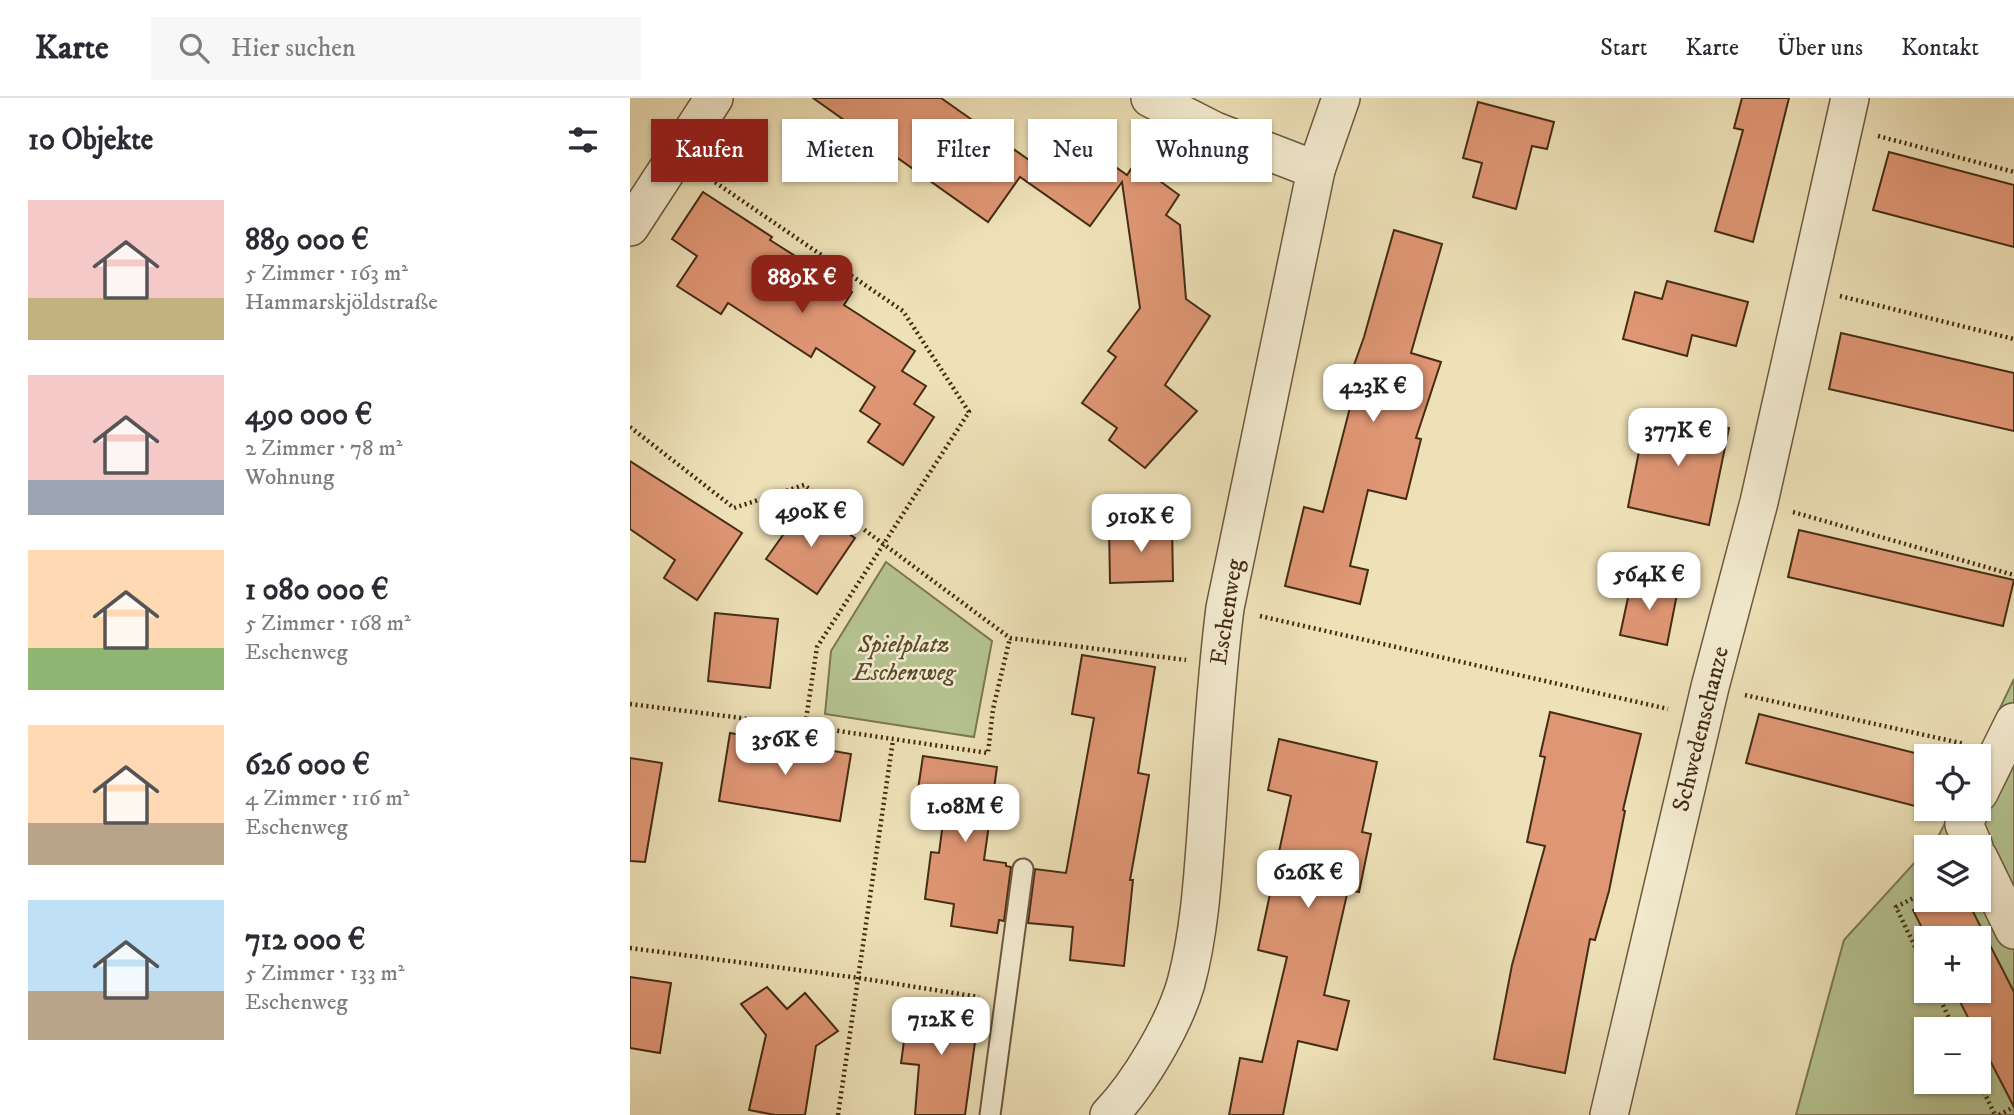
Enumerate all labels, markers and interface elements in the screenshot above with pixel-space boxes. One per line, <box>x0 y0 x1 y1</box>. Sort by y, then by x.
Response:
search box <box>151 17 641 80</box>
text: Karte <box>35 28 109 69</box>
icon: search <box>175 29 213 67</box>
text: Hier suchen <box>231 32 356 65</box>
text: Start <box>1600 33 1647 63</box>
text: Karte <box>1685 33 1739 63</box>
text: Über uns <box>1777 33 1863 63</box>
text: Kontakt <box>1901 33 1979 63</box>
chip: Kaufen <box>651 119 768 182</box>
chip: Mieten <box>782 119 898 182</box>
chip: Filter <box>912 119 1014 182</box>
chip: Neu <box>1028 119 1117 182</box>
chip: Wohnung <box>1131 119 1272 182</box>
icon: filters <box>564 121 602 159</box>
text: 10 Objekte <box>28 122 153 159</box>
text: 889 000 € <box>245 222 369 259</box>
icon: home <box>84 228 168 312</box>
pin: 889K € <box>745 256 859 315</box>
text: 5 Zimmer · 163 m² <box>245 259 408 288</box>
text: 889K € <box>767 263 837 292</box>
text: Hammarskjöldstraße <box>245 288 438 317</box>
pin: 423K € <box>1316 364 1430 424</box>
text: 423K € <box>1339 372 1407 401</box>
text: 490 000 € <box>245 397 372 434</box>
icon: home <box>84 403 168 487</box>
pin: 377K € <box>1621 408 1735 468</box>
text: 377K € <box>1644 416 1712 445</box>
text: 2 Zimmer · 78 m² <box>245 434 403 463</box>
text: Wohnung <box>245 463 334 492</box>
pin: 490K € <box>754 490 868 549</box>
pin: 910K € <box>1084 494 1198 554</box>
text: 490K € <box>775 497 847 526</box>
text: 910K € <box>1108 502 1174 531</box>
pin: 564K € <box>1592 552 1706 612</box>
street label: Eschenweg <box>1204 556 1250 667</box>
text: 564K € <box>1613 560 1685 589</box>
text: 1 080 000 € <box>245 572 389 609</box>
icon: home <box>84 578 168 662</box>
text: 5 Zimmer · 168 m² <box>245 609 411 638</box>
park label: Spielplatz Eschenweg <box>851 630 957 688</box>
text: Eschenweg <box>245 638 348 667</box>
street label: Schwedenschanze <box>1666 643 1736 815</box>
pin: 356K € <box>728 718 842 777</box>
text: 356K € <box>752 725 818 754</box>
map controls <box>1914 744 1991 1094</box>
button: locate <box>1914 744 1991 821</box>
text: 626 000 € <box>245 747 370 784</box>
icon: home <box>84 753 168 837</box>
text: 4 Zimmer · 116 m² <box>245 784 410 813</box>
pin: 1.08M € <box>900 784 1030 844</box>
text: 1.08M € <box>926 792 1004 821</box>
text: Eschenweg <box>245 813 348 842</box>
button: layers <box>1914 835 1991 912</box>
pin: 626K € <box>1251 850 1365 910</box>
text: 626K € <box>1273 858 1343 887</box>
text: 712 000 € <box>245 922 365 959</box>
button: + <box>1914 926 1991 1003</box>
icon: home <box>84 928 168 1012</box>
text: 5 Zimmer · 133 m² <box>245 959 405 988</box>
text: Eschenweg <box>245 988 348 1017</box>
pin: 712K € <box>884 998 998 1057</box>
text: 712K € <box>908 1005 974 1034</box>
button: − <box>1914 1017 1991 1094</box>

